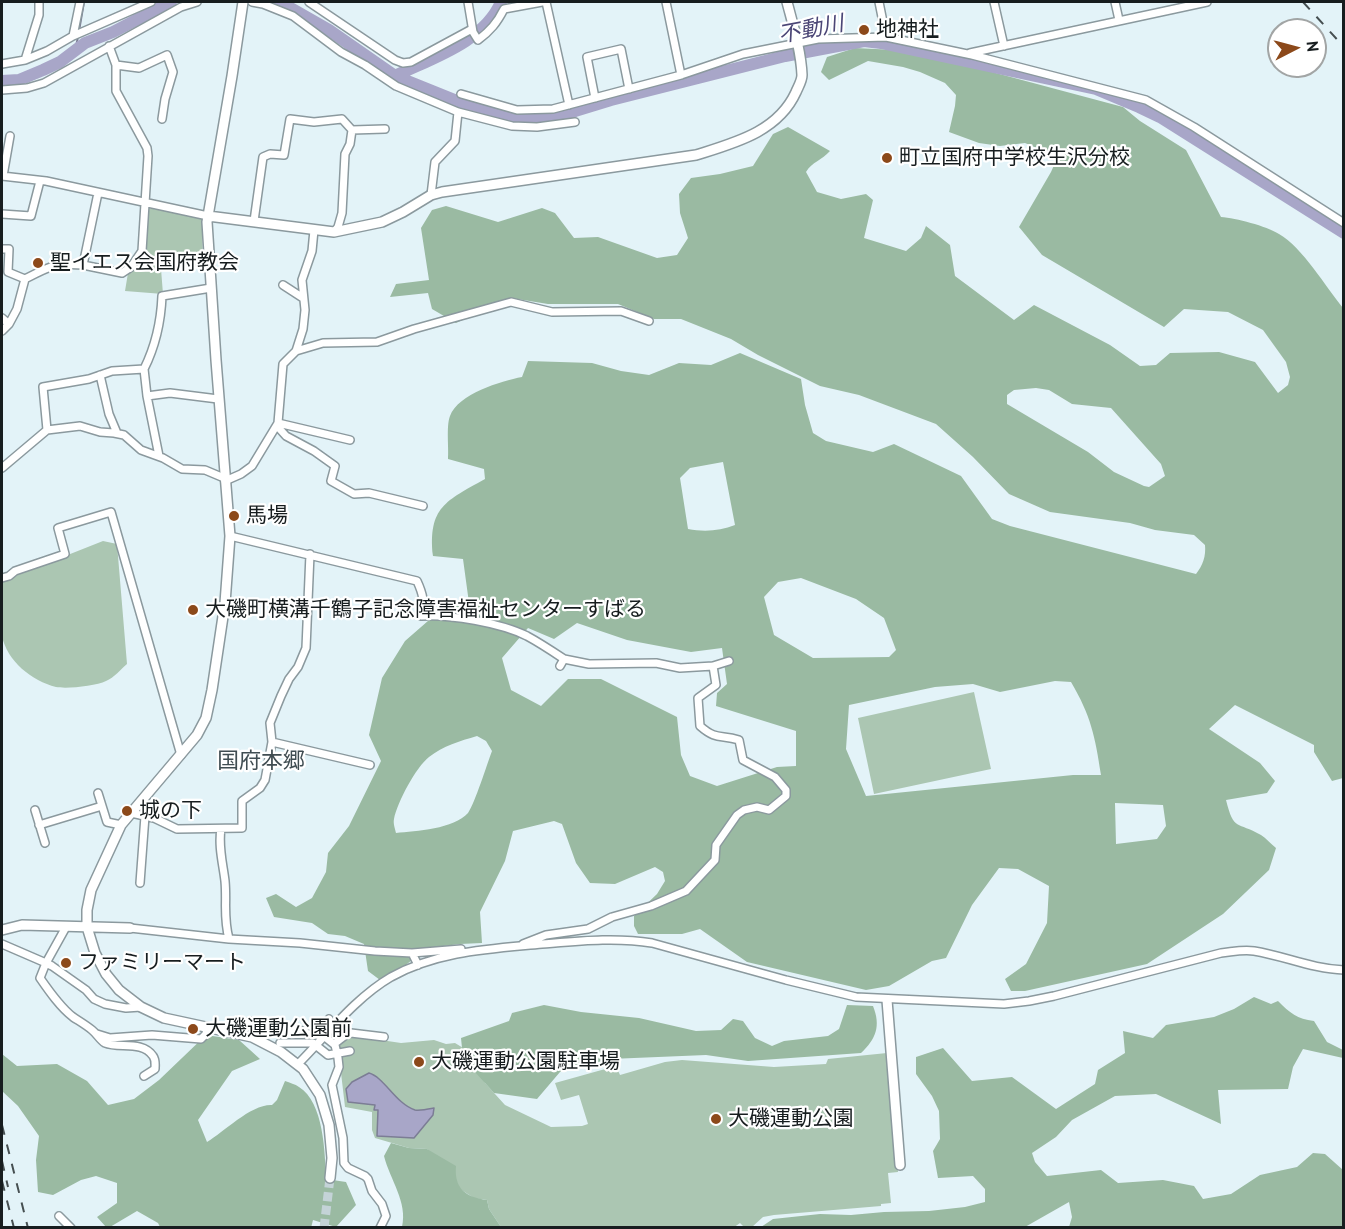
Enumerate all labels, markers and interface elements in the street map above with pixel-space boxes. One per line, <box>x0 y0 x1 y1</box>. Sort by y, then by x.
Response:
water label: 不動川 <box>776 11 846 49</box>
place label: 地神社 <box>876 17 939 43</box>
north arrow <box>1267 18 1327 78</box>
marker: 地神社 <box>857 23 871 37</box>
text: N <box>1302 40 1323 53</box>
place label: 町立国府中学校生沢分校 <box>899 145 1130 171</box>
marker: 町立国府中学校生沢分校 <box>880 151 894 165</box>
place label: 聖イエス会国府教会 <box>50 250 239 276</box>
marker: 聖イエス会国府教会 <box>31 256 45 270</box>
place label: 馬場 <box>246 503 288 529</box>
marker: 馬場 <box>227 509 241 523</box>
place label: 大磯町横溝千鶴子記念障害福祉センターすばる <box>205 597 646 623</box>
marker: 大磯町横溝千鶴子記念障害福祉センターすばる <box>186 603 200 617</box>
district label: 国府本郷 <box>217 749 305 775</box>
place label: 城の下 <box>139 798 202 824</box>
marker: 城の下 <box>120 804 134 818</box>
place label: ファミリーマート <box>78 950 246 976</box>
marker: ファミリーマート <box>59 956 73 970</box>
place label: 大磯運動公園前 <box>205 1016 352 1042</box>
marker: 大磯運動公園前 <box>186 1022 200 1036</box>
place label: 大磯運動公園駐車場 <box>431 1049 620 1075</box>
marker: 大磯運動公園駐車場 <box>412 1055 426 1069</box>
place label: 大磯運動公園 <box>728 1106 854 1132</box>
marker: 大磯運動公園 <box>709 1112 723 1126</box>

